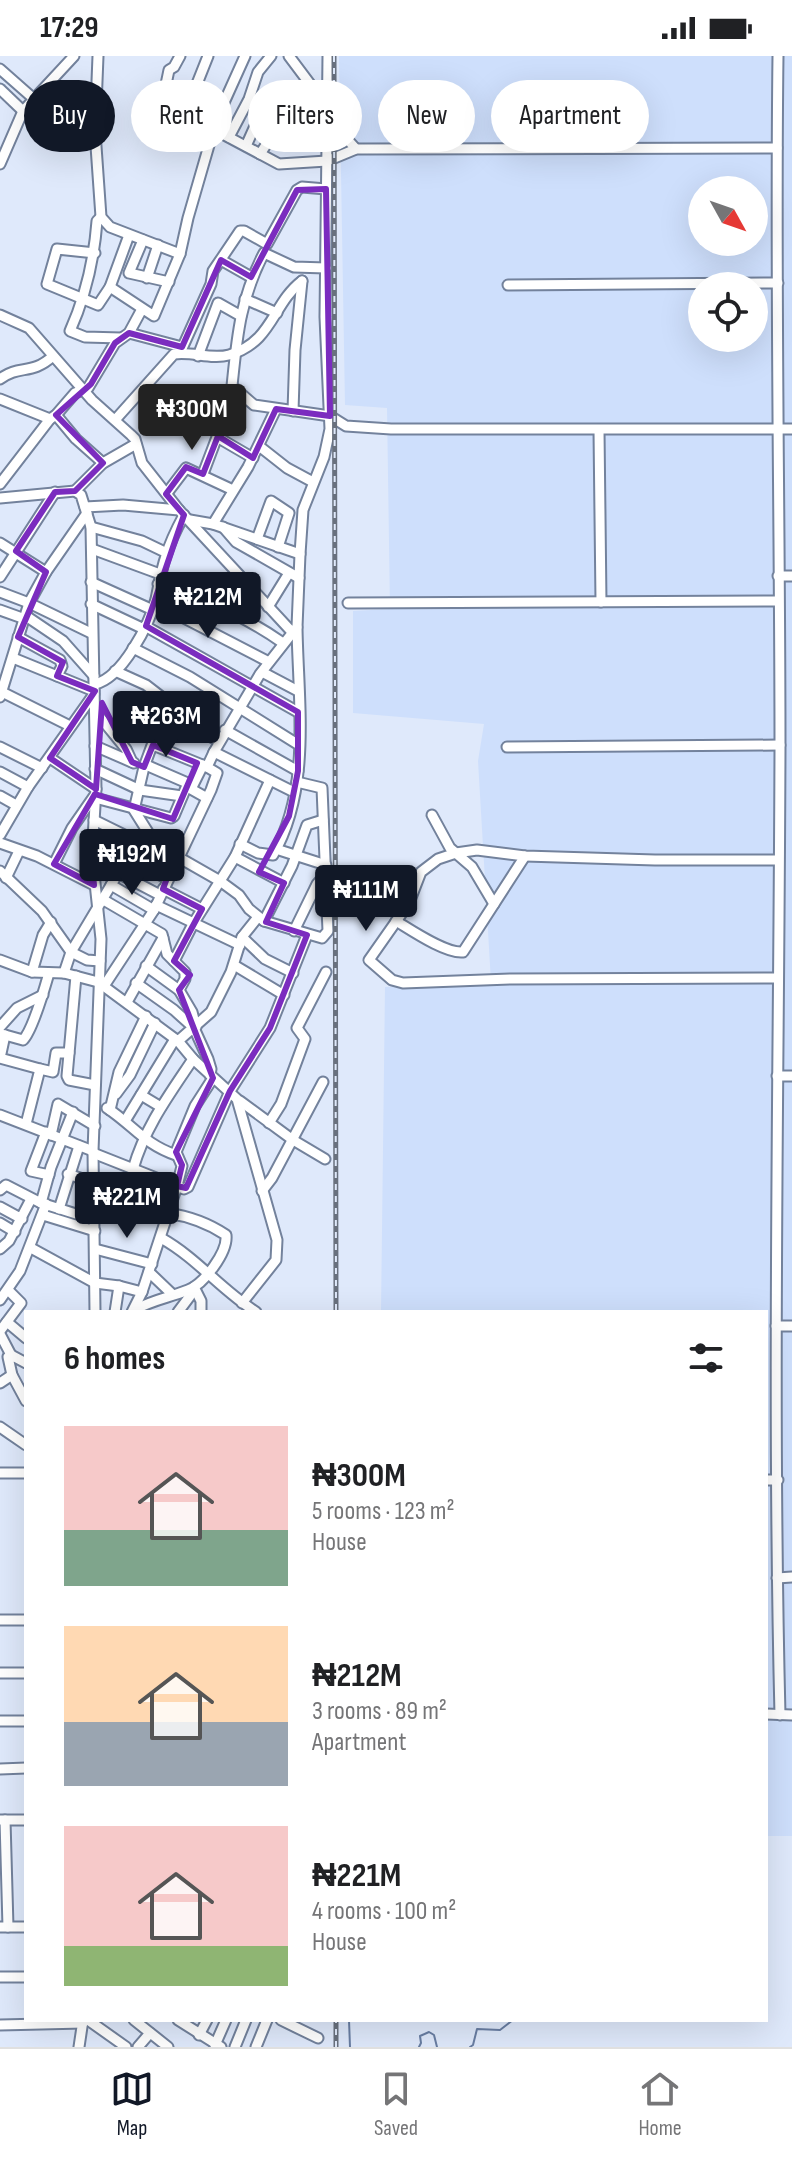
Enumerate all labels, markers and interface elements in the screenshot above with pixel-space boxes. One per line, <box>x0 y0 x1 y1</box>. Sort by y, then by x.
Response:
text: 17:29 <box>40 10 99 46</box>
chip: Buy <box>24 80 115 152</box>
chip: Rent <box>131 80 232 152</box>
chip: Filters <box>248 80 362 152</box>
chip: New <box>378 80 475 152</box>
chip: Apartment <box>491 80 649 152</box>
north arrow <box>688 176 768 256</box>
map controls <box>688 176 768 352</box>
button: locate <box>688 272 768 352</box>
pin: ₦300M <box>136 384 248 452</box>
text: ₦300M <box>156 394 228 425</box>
pin: ₦212M <box>152 572 264 640</box>
text: ₦212M <box>174 582 242 613</box>
pin: ₦263M <box>110 691 222 759</box>
text: ₦263M <box>131 701 201 732</box>
pin: ₦192M <box>76 829 188 897</box>
text: ₦192M <box>97 839 167 870</box>
pin: ₦111M <box>310 865 422 933</box>
text: ₦111M <box>333 875 399 906</box>
pin: ₦221M <box>71 1172 183 1240</box>
text: ₦221M <box>93 1182 161 1213</box>
icon: filters <box>684 1336 728 1380</box>
text: 6 homes <box>64 1338 165 1379</box>
text: ₦300M <box>312 1455 406 1496</box>
icon: home <box>128 1458 224 1554</box>
text: 5 rooms · 123 m² <box>312 1496 455 1527</box>
text: House <box>312 1527 367 1558</box>
text: ₦212M <box>312 1655 402 1696</box>
icon: home <box>128 1658 224 1754</box>
text: 3 rooms · 89 m² <box>312 1696 447 1727</box>
text: Apartment <box>312 1727 406 1758</box>
text: ₦221M <box>312 1855 401 1896</box>
icon: home <box>128 1858 224 1954</box>
text: 4 rooms · 100 m² <box>312 1896 456 1927</box>
text: House <box>312 1927 367 1958</box>
tab: Map <box>110 2067 154 2142</box>
tab: Saved <box>374 2067 418 2142</box>
tab: Home <box>638 2067 682 2142</box>

